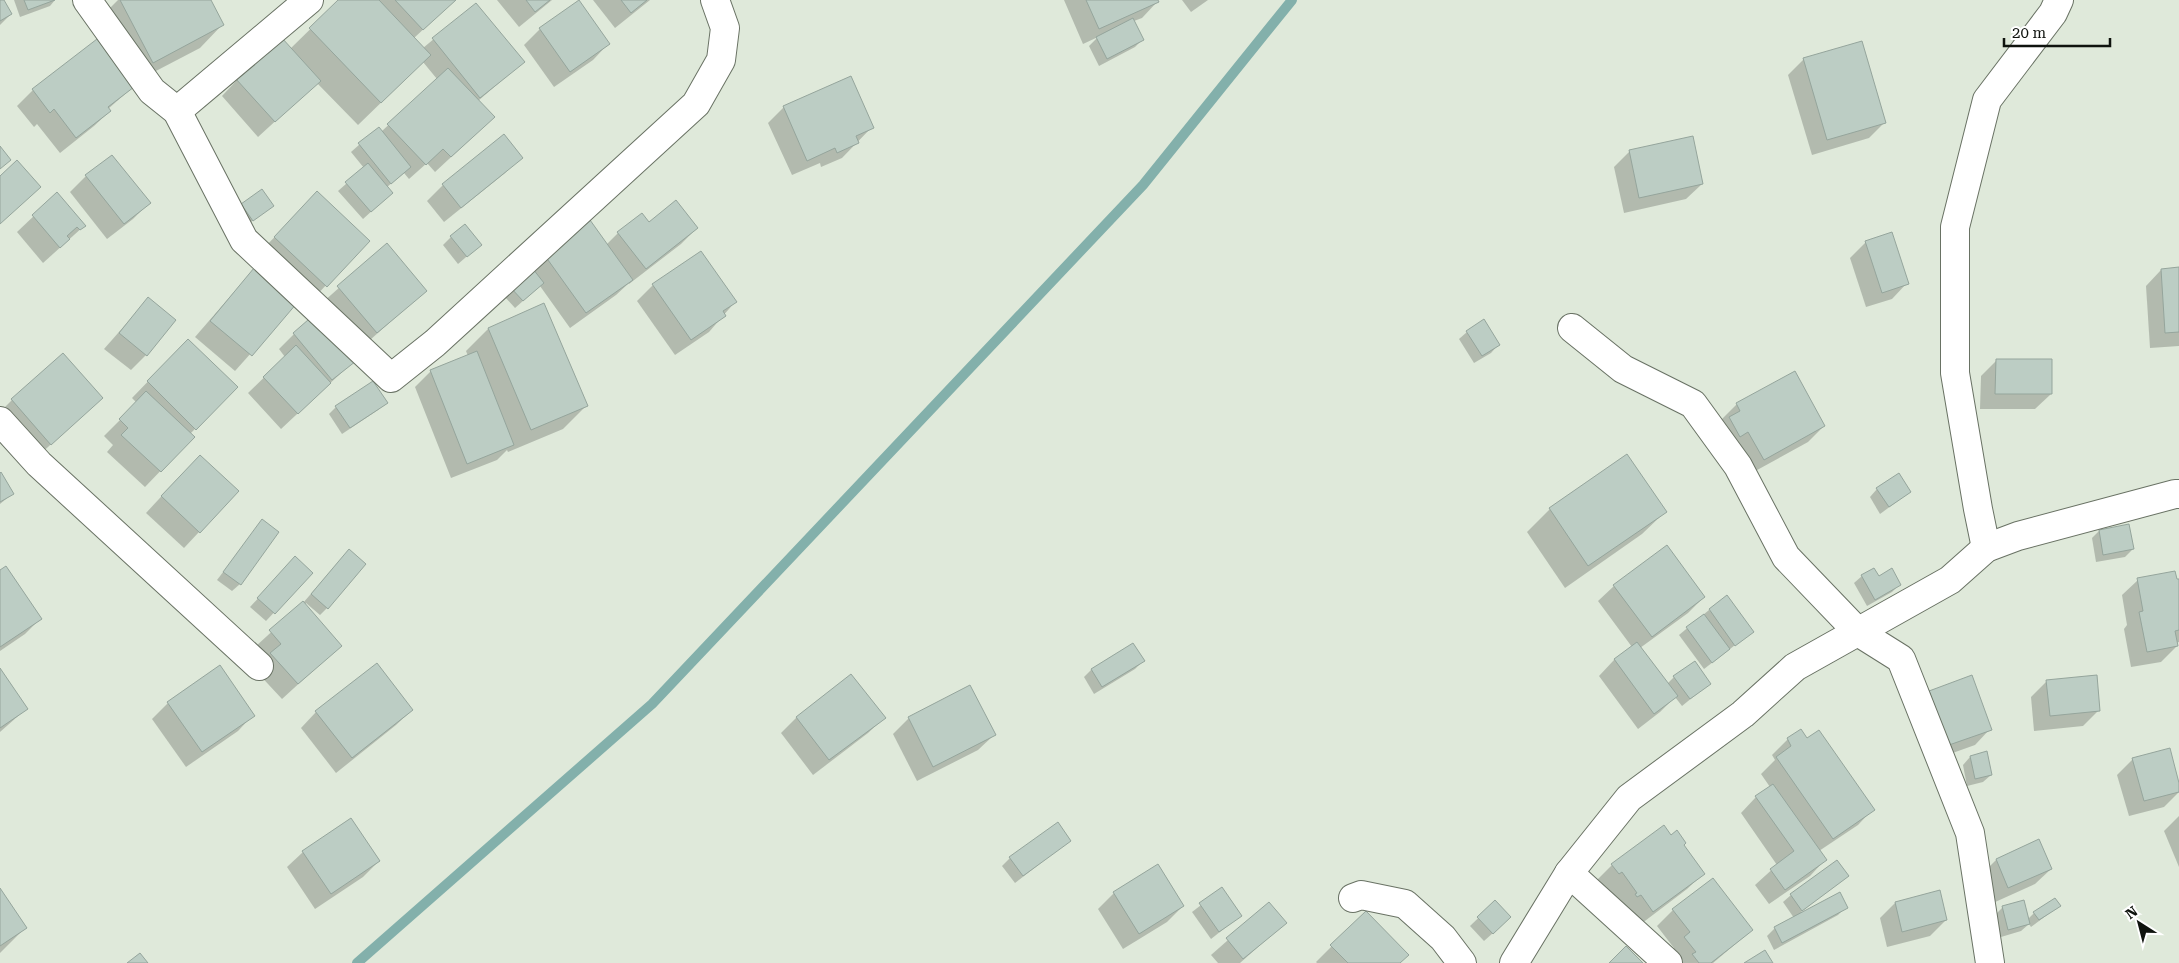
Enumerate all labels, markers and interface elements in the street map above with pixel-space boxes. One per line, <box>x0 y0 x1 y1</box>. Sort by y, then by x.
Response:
scale bar <box>2004 15 2110 47</box>
text: 20 m <box>2012 24 2047 42</box>
north arrow <box>2114 898 2164 948</box>
text: N <box>2122 903 2141 922</box>

